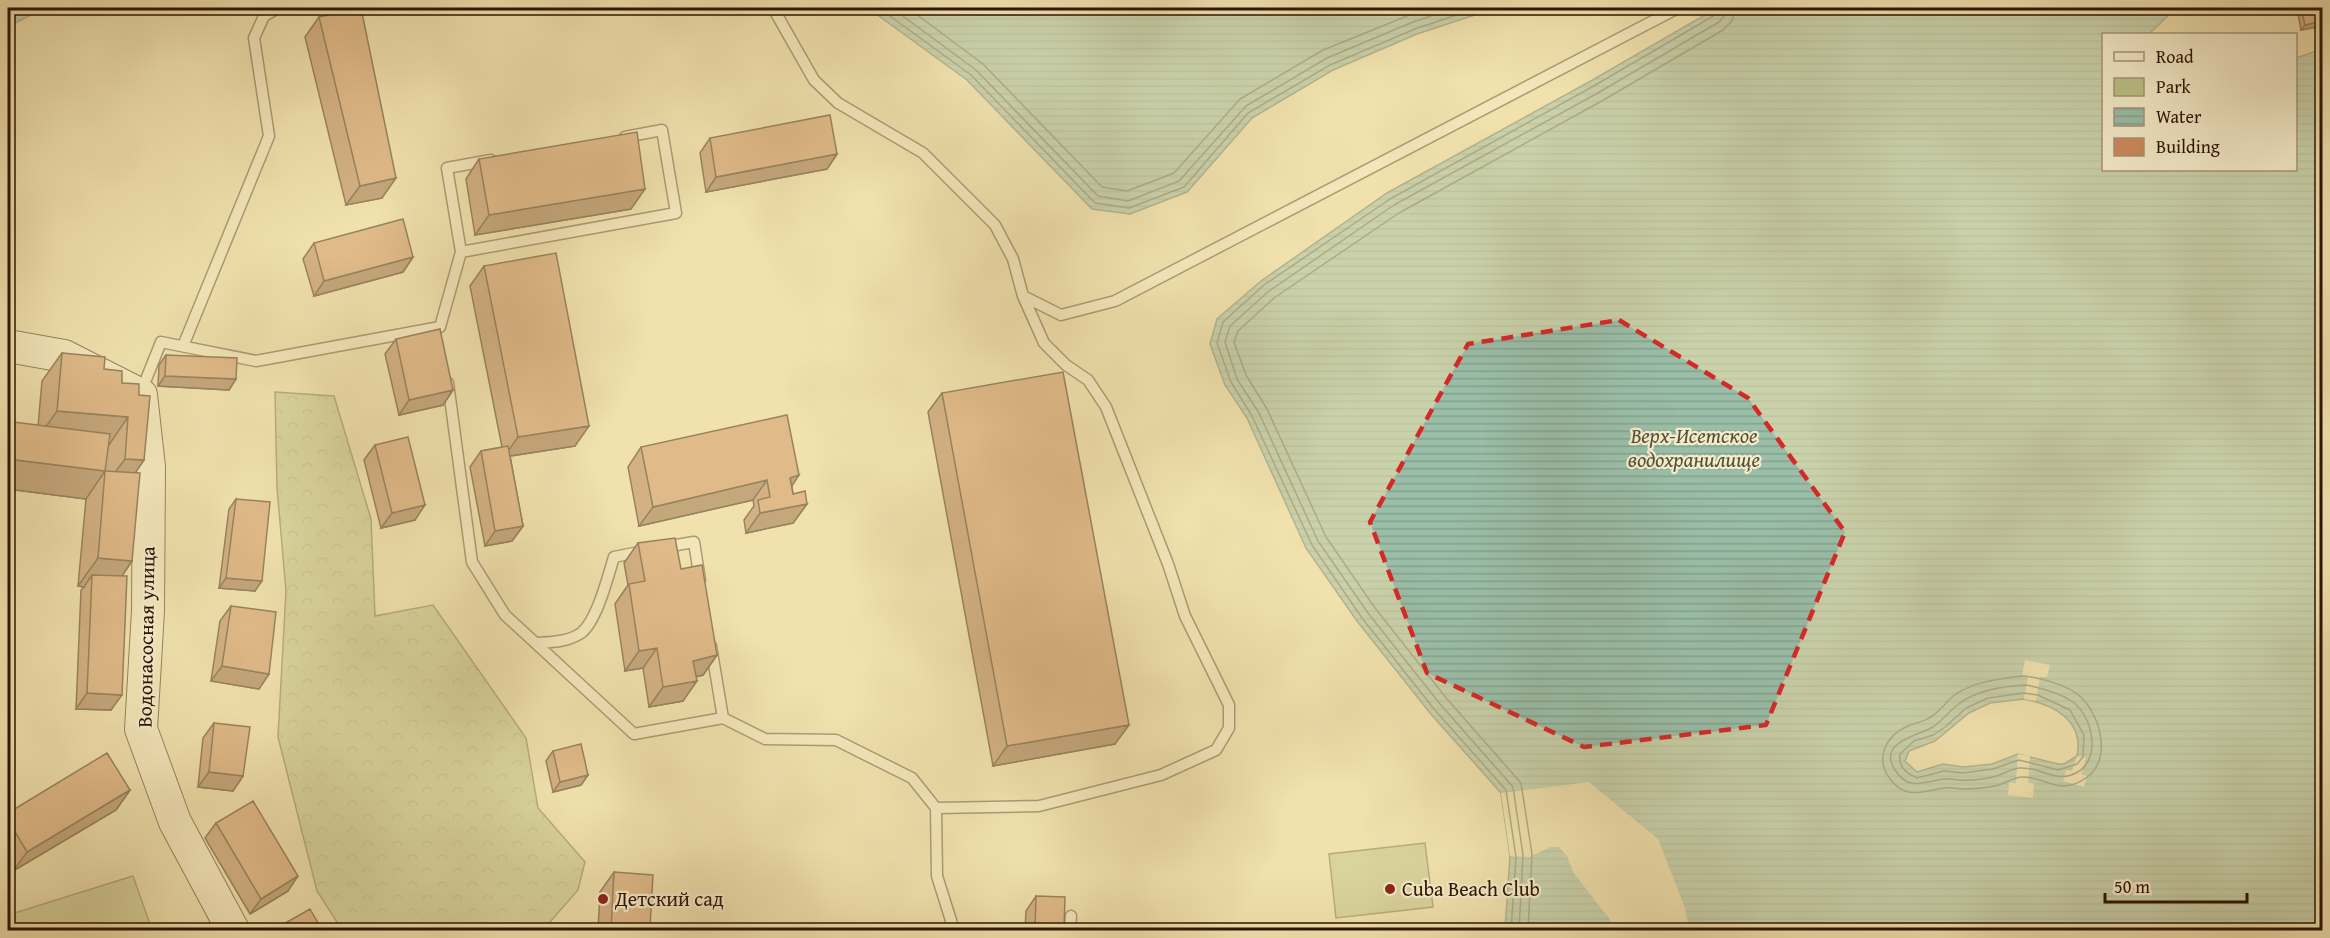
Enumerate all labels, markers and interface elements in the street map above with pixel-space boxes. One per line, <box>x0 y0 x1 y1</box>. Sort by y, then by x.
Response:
legend <box>2102 33 2297 171</box>
text: Road <box>2156 43 2194 70</box>
text: Park <box>2156 73 2192 100</box>
text: Water <box>2156 103 2202 130</box>
text: Building <box>2156 133 2220 160</box>
water label: Верх-Исетское водохранилище <box>1628 420 1760 475</box>
street label: Водонасосная улица <box>129 546 162 728</box>
scale bar <box>2105 866 2248 904</box>
text: 50 m <box>2114 873 2150 900</box>
place label: Cuba Beach Club <box>1402 874 1540 903</box>
marker: Cuba Beach Club <box>1383 882 1397 896</box>
place label: Детский сад <box>614 884 724 913</box>
marker: Детский сад <box>596 892 610 906</box>

